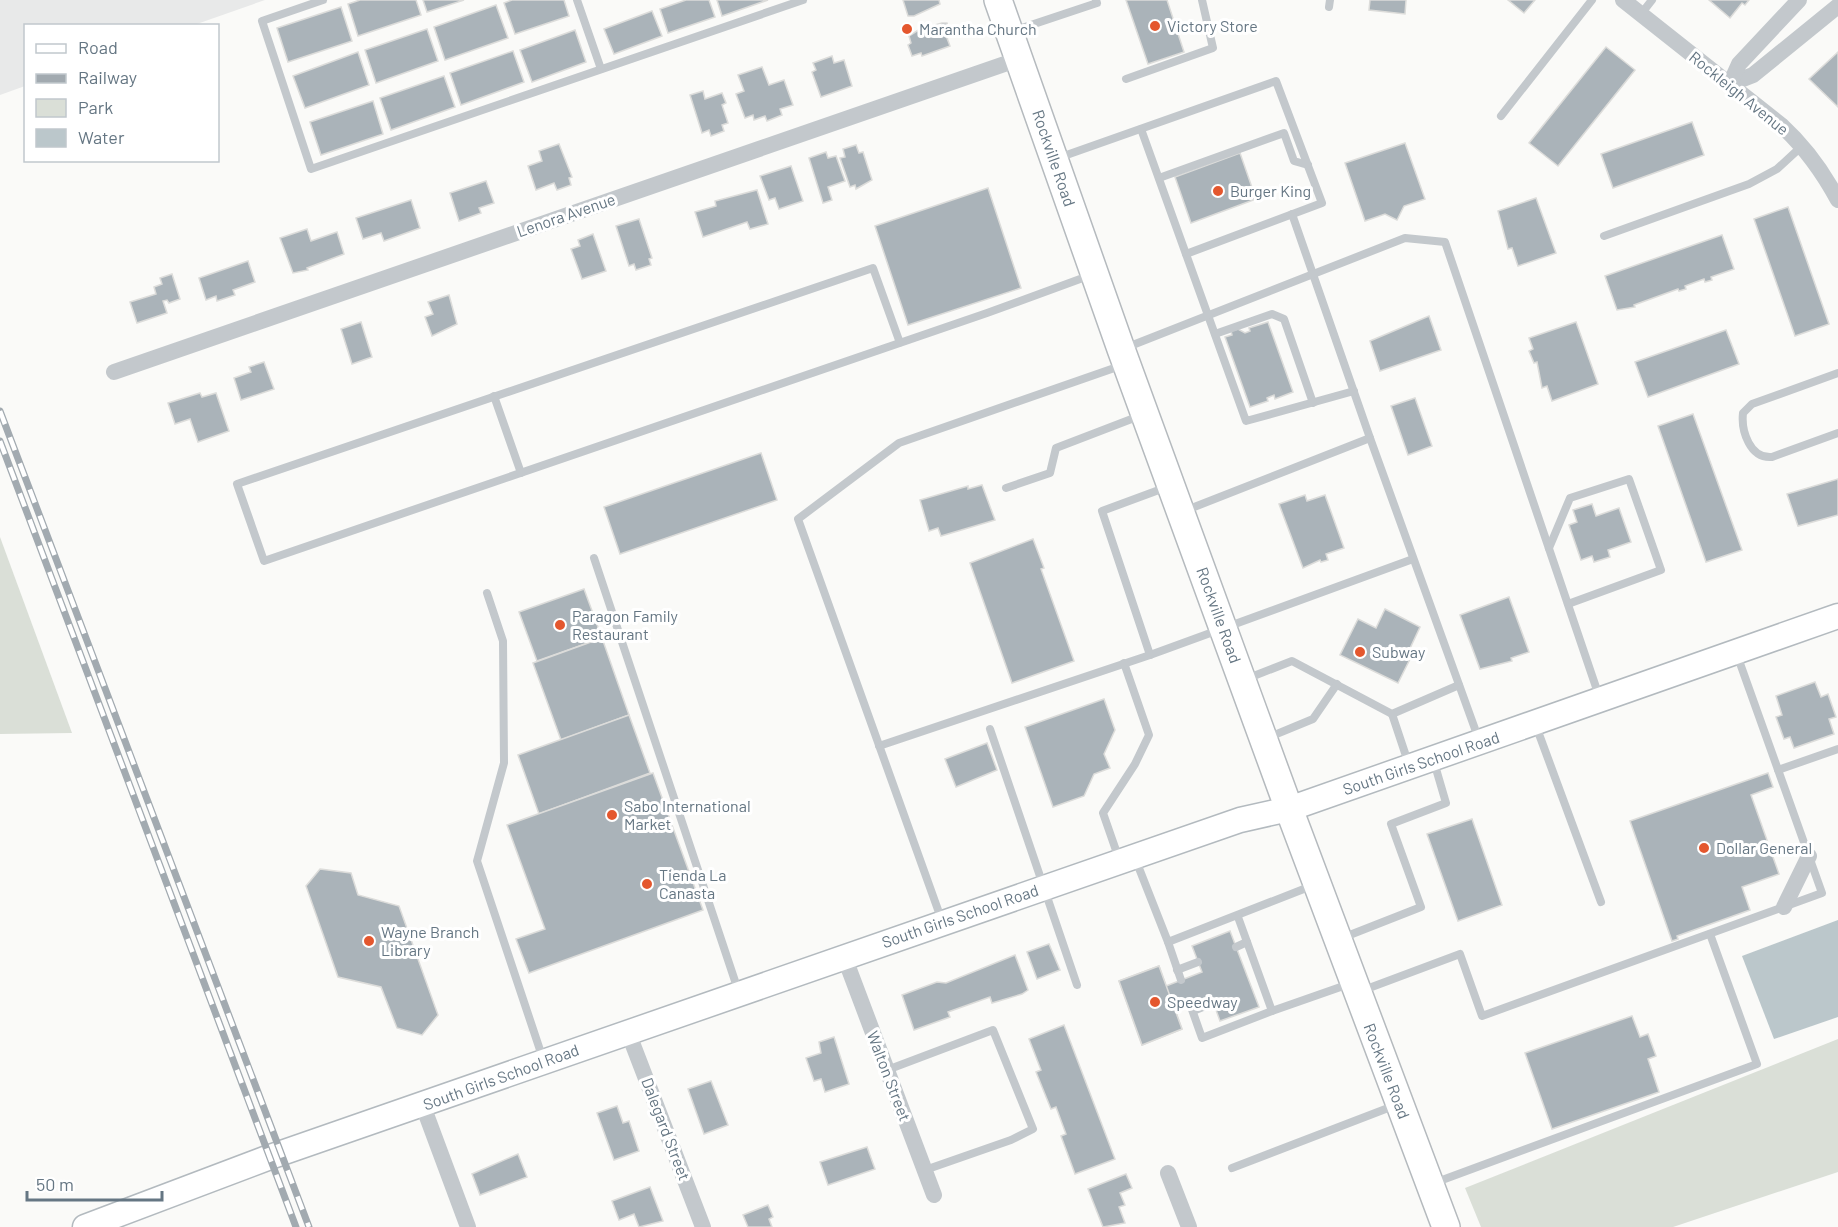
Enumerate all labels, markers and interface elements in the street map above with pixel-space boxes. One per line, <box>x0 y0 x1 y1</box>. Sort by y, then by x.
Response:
place label: Victory Store <box>1167 16 1258 35</box>
place label: Marantha Church <box>919 19 1037 38</box>
marker: Victory Store <box>1148 19 1162 33</box>
marker: Marantha Church <box>900 22 914 36</box>
legend <box>24 24 219 162</box>
text: Road <box>78 36 118 58</box>
street label: Rockleigh Avenue <box>1686 47 1793 138</box>
text: Railway <box>78 66 137 88</box>
text: Park <box>78 96 113 118</box>
street label: Rockville Road <box>1029 107 1080 209</box>
text: Water <box>78 126 125 148</box>
place label: Burger King <box>1230 181 1311 200</box>
marker: Burger King <box>1211 184 1225 198</box>
street label: Lenora Avenue <box>514 189 618 240</box>
street label: Rockville Road <box>1193 564 1246 666</box>
place label: Paragon Family Restaurant <box>572 606 678 643</box>
marker: Paragon Family Restaurant <box>553 618 567 632</box>
place label: Subway <box>1372 642 1426 661</box>
marker: Subway <box>1353 645 1367 659</box>
street label: South Girls School Road <box>1340 727 1502 798</box>
place label: Sabo International Market <box>624 796 751 833</box>
marker: Sabo International Market <box>605 808 619 822</box>
place label: Dollar General <box>1716 838 1812 857</box>
marker: Dollar General <box>1697 841 1711 855</box>
place label: Tienda La Canasta <box>659 865 726 902</box>
marker: Tienda La Canasta <box>640 877 654 891</box>
street label: South Girls School Road <box>879 880 1041 951</box>
place label: Wayne Branch Library <box>381 922 479 959</box>
marker: Wayne Branch Library <box>362 934 376 948</box>
place label: Speedway <box>1167 992 1238 1011</box>
marker: Speedway <box>1148 995 1162 1009</box>
street label: Rockville Road <box>1361 1020 1414 1121</box>
street label: Walton Street <box>864 1028 915 1124</box>
street label: South Girls School Road <box>420 1039 581 1114</box>
street label: Dalegard Street <box>638 1075 695 1183</box>
scale bar <box>27 1164 162 1202</box>
text: 50 m <box>36 1173 74 1195</box>

